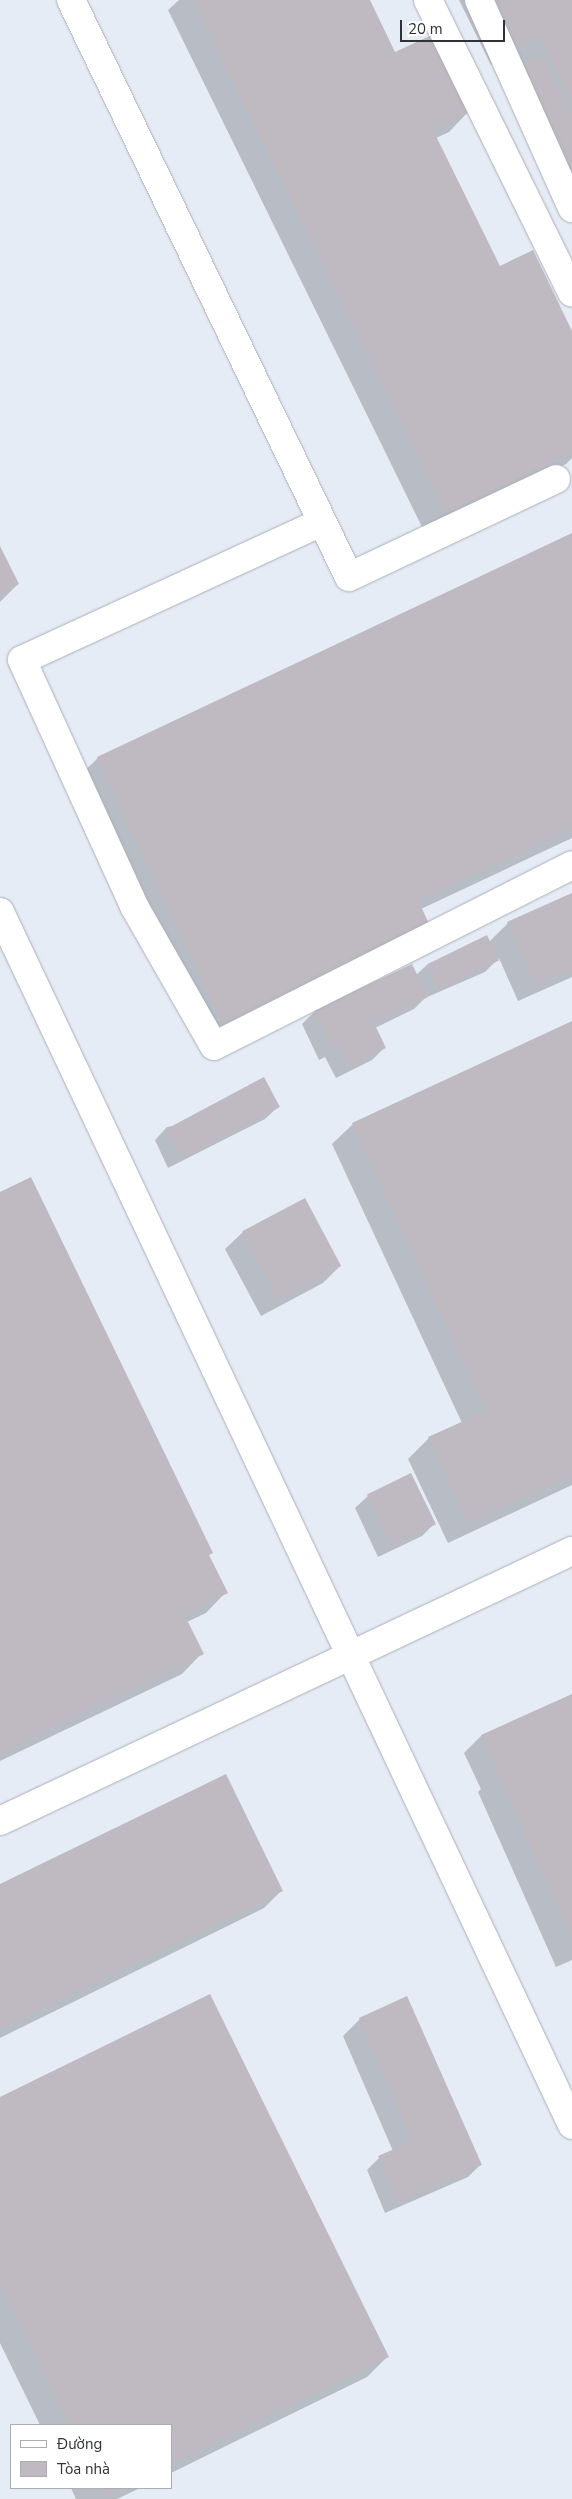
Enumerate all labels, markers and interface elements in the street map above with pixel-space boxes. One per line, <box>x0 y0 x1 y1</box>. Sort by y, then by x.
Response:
scale bar <box>402 10 507 42</box>
text: 20 m <box>408 19 443 39</box>
legend <box>10 2424 172 2489</box>
text: Đường <box>57 2434 102 2454</box>
text: Tòa nhà <box>57 2459 110 2479</box>

